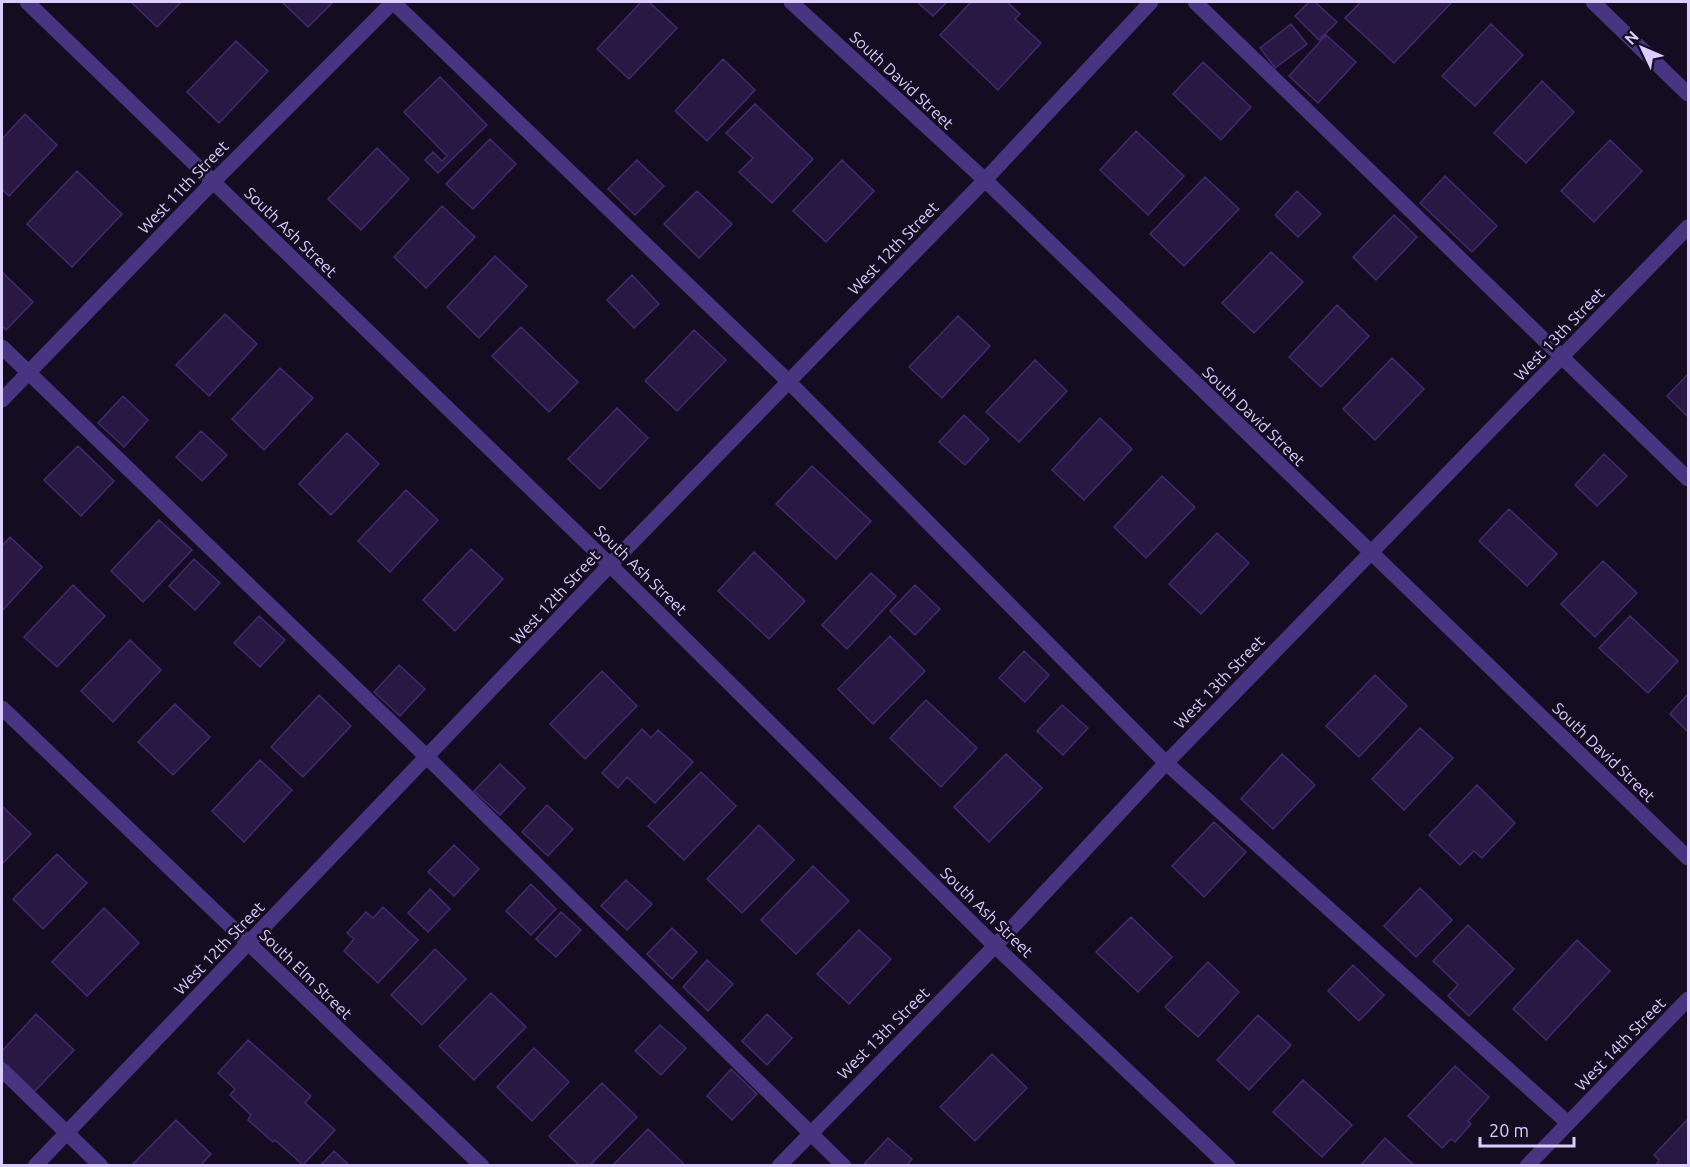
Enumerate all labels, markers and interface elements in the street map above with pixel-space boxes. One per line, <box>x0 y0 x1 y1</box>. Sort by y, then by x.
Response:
north arrow <box>1612 18 1672 78</box>
street label: South David Street <box>847 27 958 133</box>
text: N <box>1621 27 1642 48</box>
street label: West 11th Street <box>134 136 232 237</box>
street label: South Ash Street <box>241 183 341 281</box>
street label: West 12th Street <box>844 197 942 298</box>
street label: West 13th Street <box>1510 283 1608 384</box>
street label: South David Street <box>1199 363 1309 470</box>
street label: South Ash Street <box>591 521 691 619</box>
street label: West 12th Street <box>507 546 604 648</box>
street label: West 13th Street <box>1170 631 1268 732</box>
street label: South David Street <box>1549 699 1659 806</box>
street label: South Ash Street <box>937 863 1037 961</box>
street label: West 12th Street <box>170 897 268 998</box>
street label: South Elm Street <box>256 925 356 1023</box>
street label: West 13th Street <box>833 983 933 1083</box>
street label: West 14th Street <box>1571 993 1669 1094</box>
scale bar <box>1480 1110 1574 1148</box>
text: 20 m <box>1489 1120 1529 1140</box>

